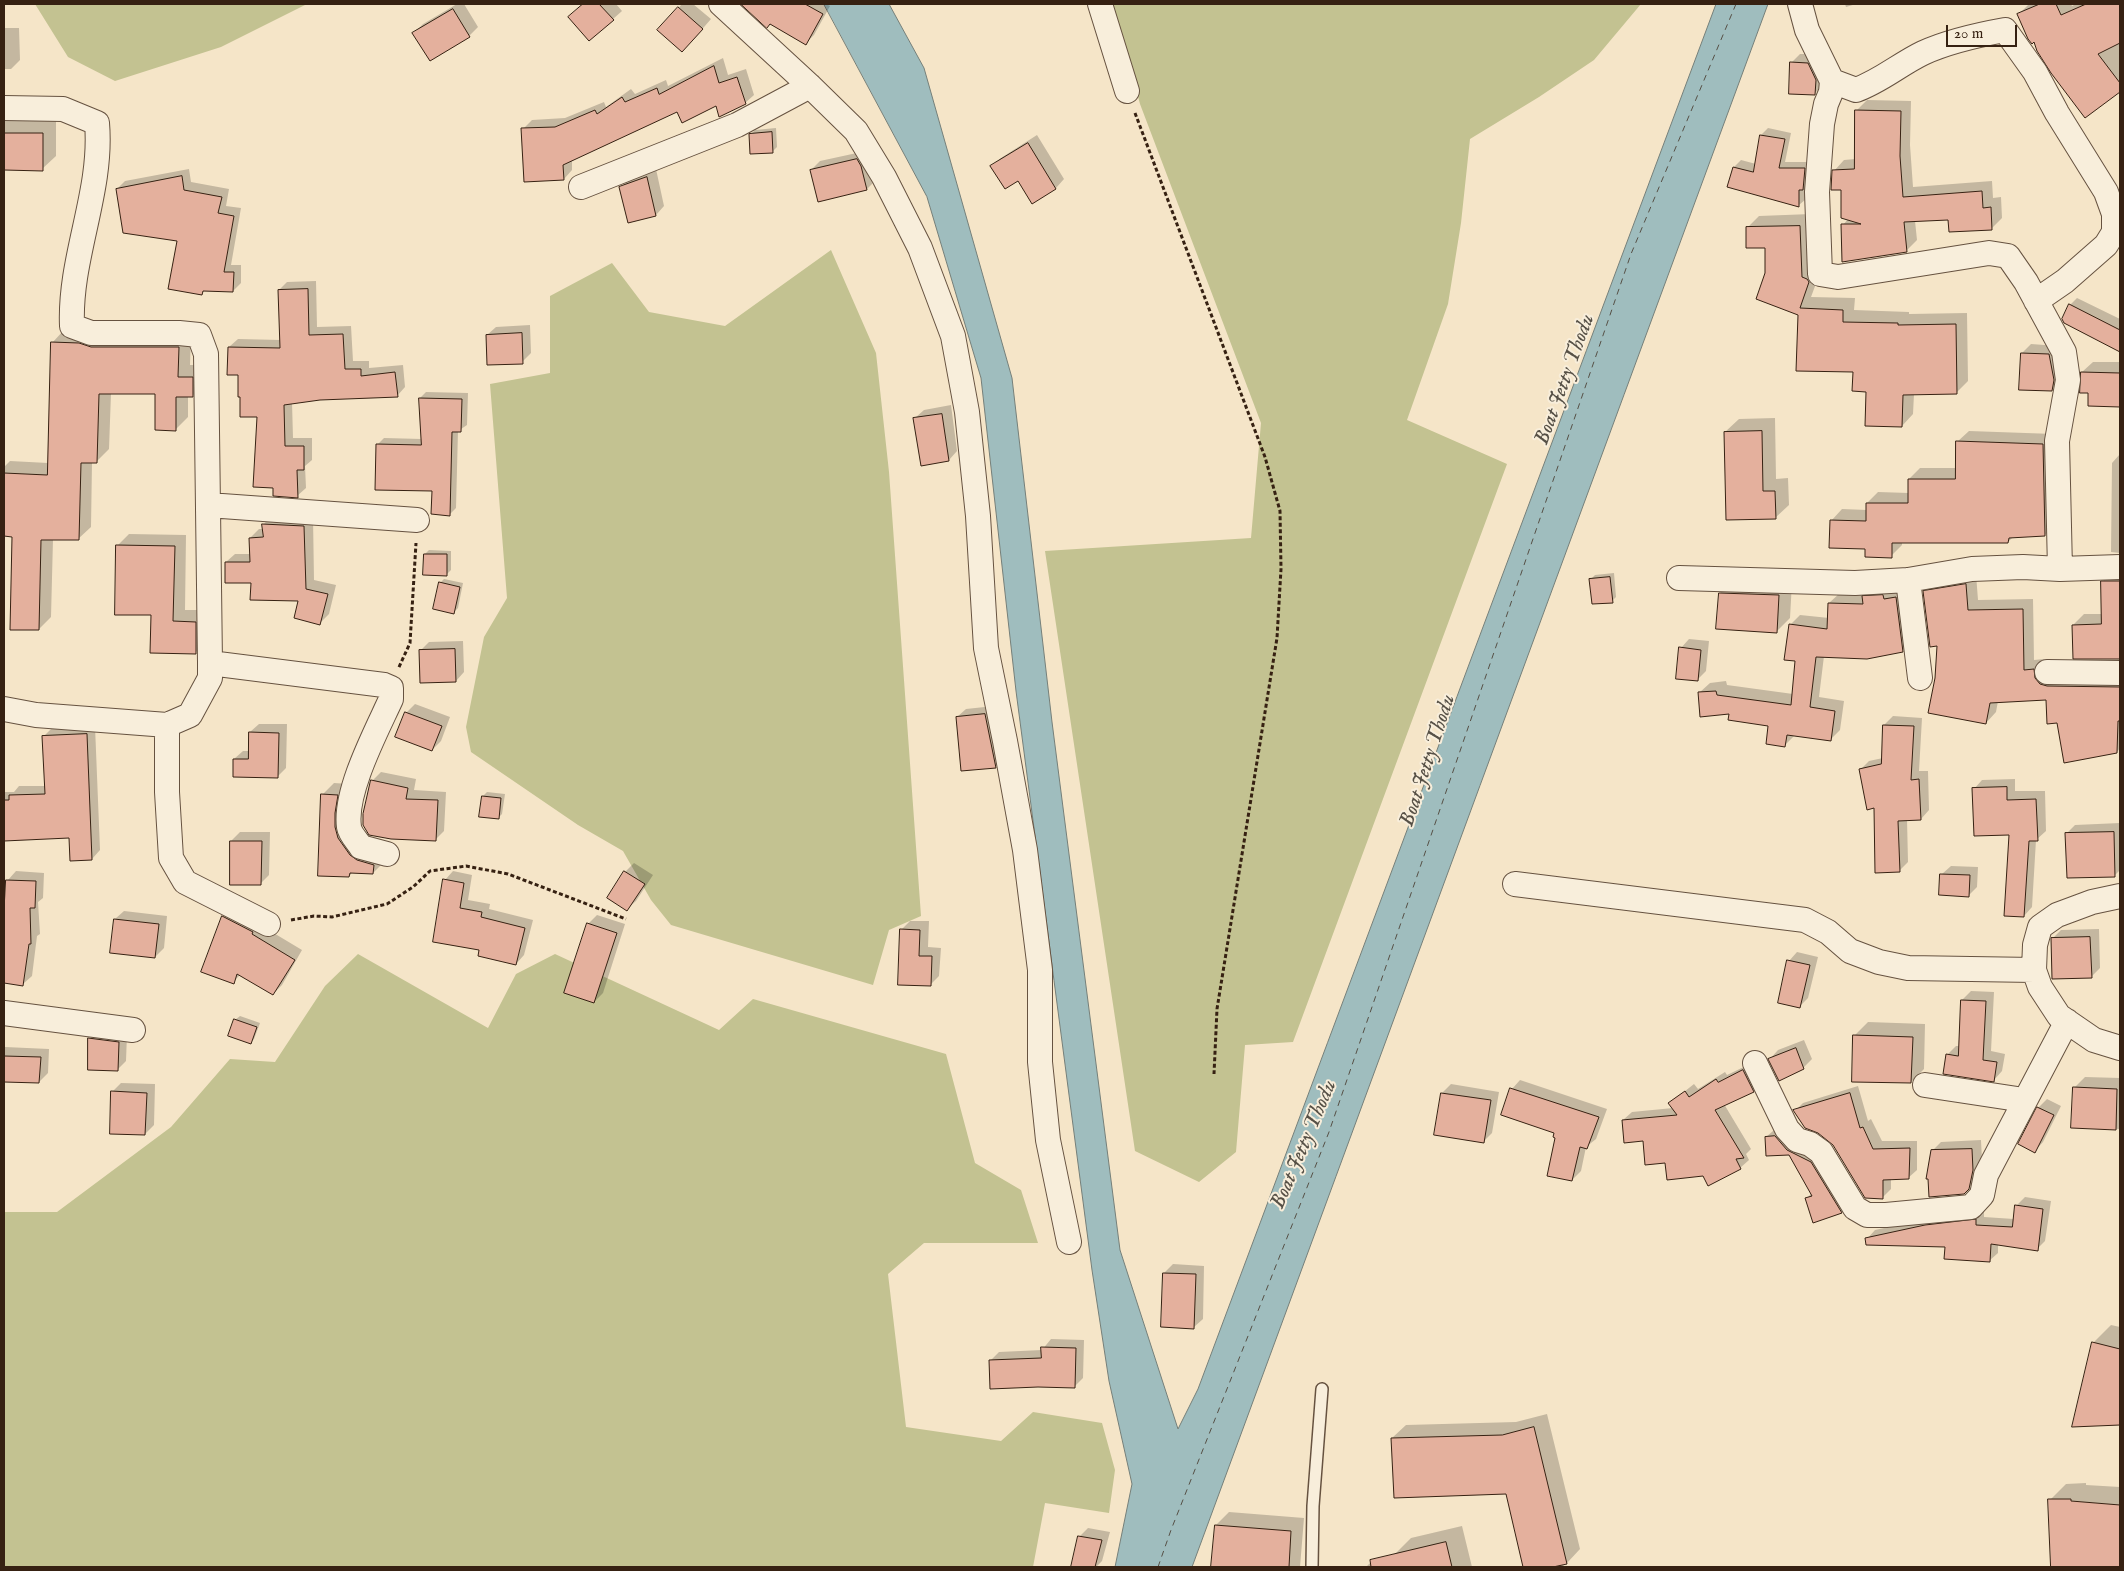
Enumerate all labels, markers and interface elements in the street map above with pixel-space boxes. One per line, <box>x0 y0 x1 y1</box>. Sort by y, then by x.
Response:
scale bar <box>1949 15 2020 47</box>
text: 20 m <box>1954 24 1983 43</box>
water label: Boat Jetty Thodu <box>1531 311 1601 449</box>
water label: Boat Jetty Thodu <box>1396 692 1462 830</box>
water label: Boat Jetty Thodu <box>1267 1077 1343 1213</box>

